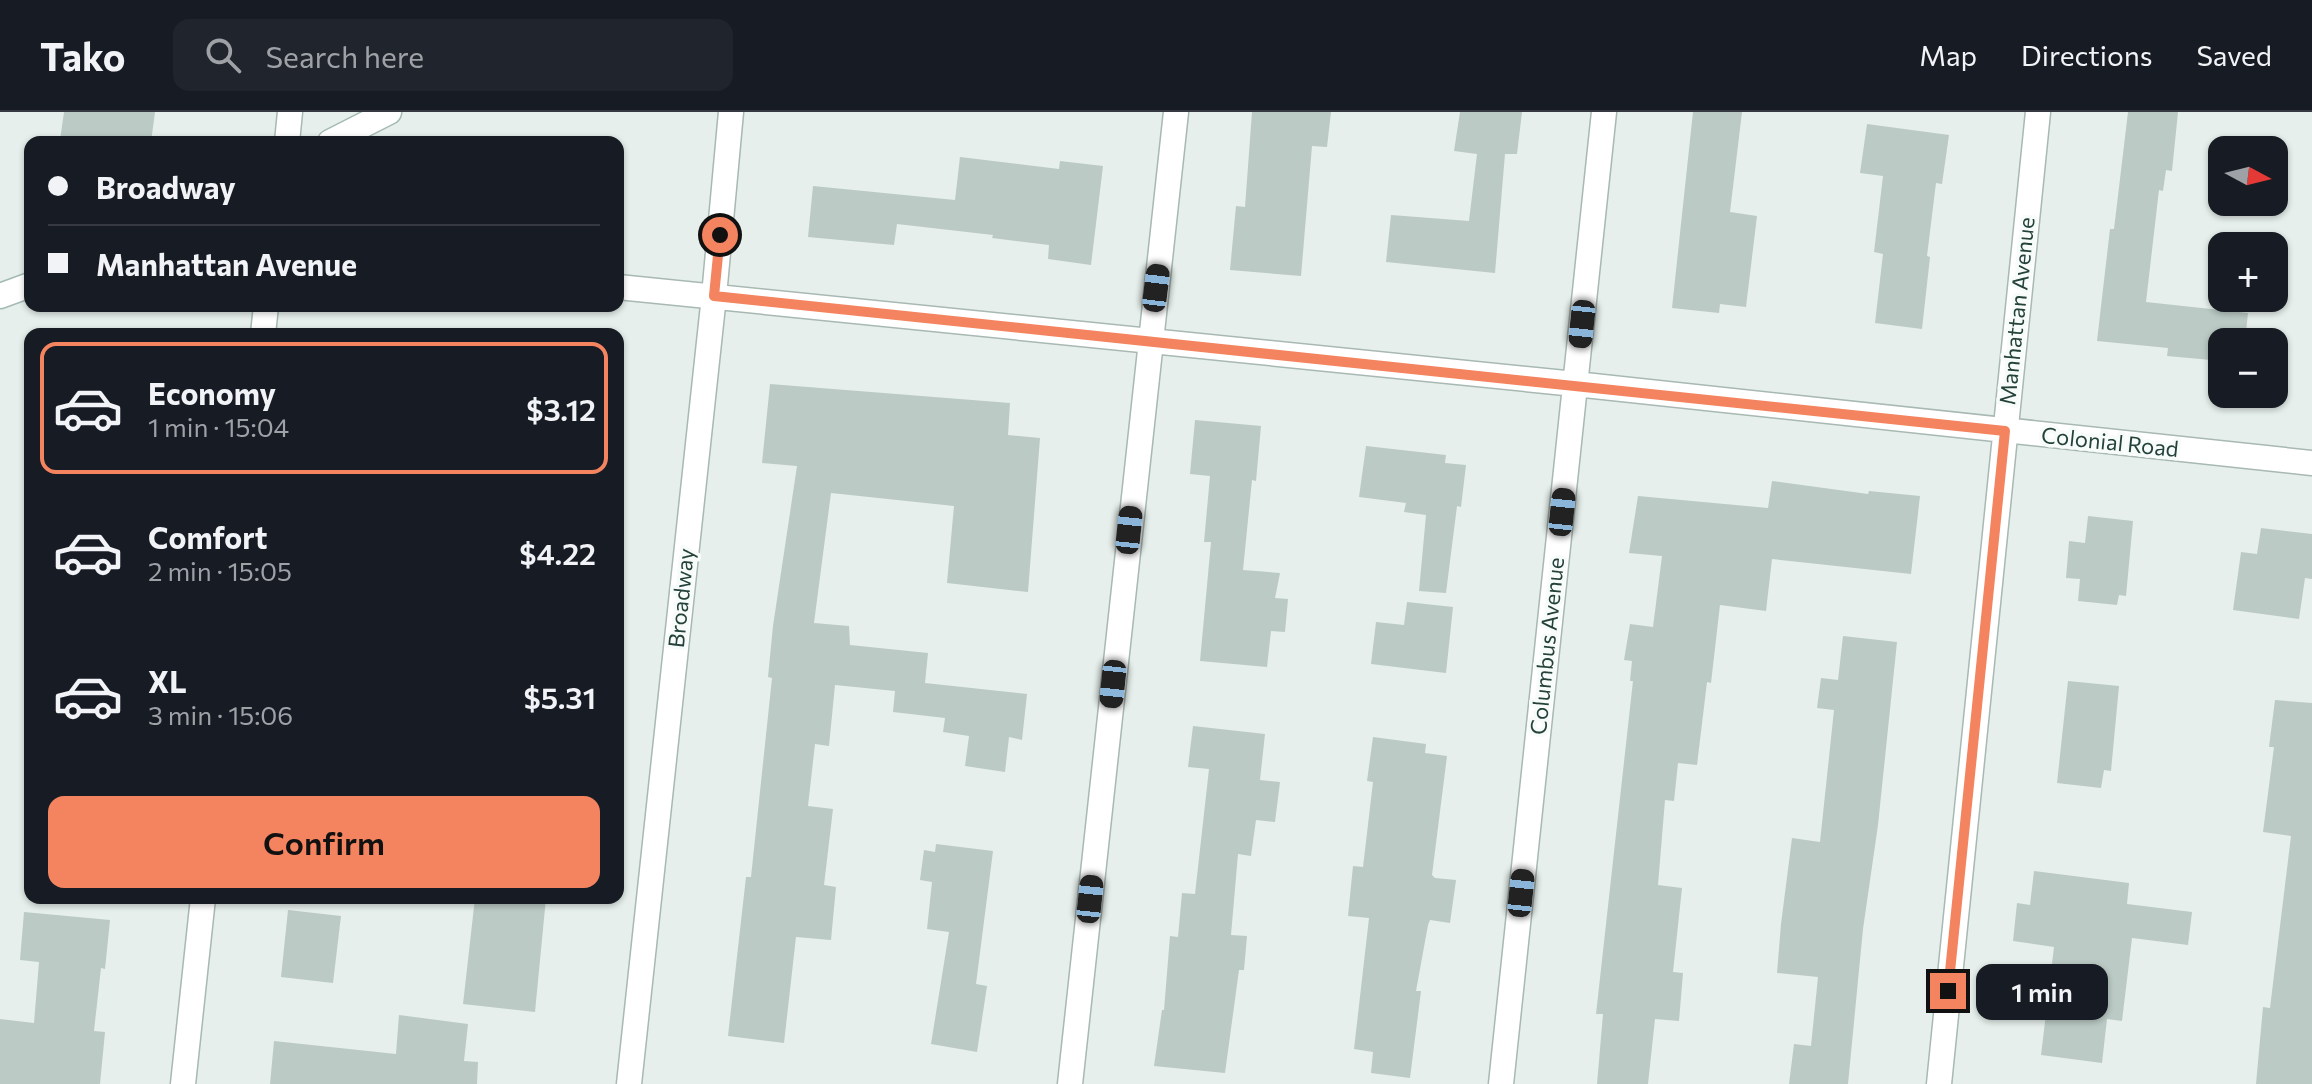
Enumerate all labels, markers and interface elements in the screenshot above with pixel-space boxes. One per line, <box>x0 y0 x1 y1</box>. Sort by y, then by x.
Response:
search box <box>173 19 733 91</box>
text: Tako <box>40 32 125 79</box>
icon: search <box>201 33 245 77</box>
text: Search here <box>265 37 424 74</box>
text: Map <box>1919 38 1977 72</box>
text: Directions <box>2021 38 2152 72</box>
text: Saved <box>2196 38 2272 72</box>
north arrow <box>2208 136 2288 216</box>
map controls <box>2208 136 2288 408</box>
text: Broadway <box>96 168 236 205</box>
street label: Manhattan Avenue <box>1993 216 2040 406</box>
route start <box>702 217 738 253</box>
button: + <box>2208 232 2288 312</box>
text: Manhattan Avenue <box>96 245 357 282</box>
car <box>1141 263 1171 313</box>
car <box>1568 299 1596 349</box>
button: − <box>2208 328 2288 408</box>
icon: car <box>52 372 124 444</box>
text: Economy <box>148 374 276 411</box>
text: $3.12 <box>526 390 596 427</box>
text: 1 min · 15:04 <box>148 411 289 442</box>
street label: Colonial Road <box>2040 421 2180 462</box>
car <box>1548 487 1576 537</box>
car <box>1115 505 1143 555</box>
icon: car <box>52 516 124 588</box>
text: Comfort <box>148 518 267 555</box>
text: $4.22 <box>519 534 596 571</box>
street label: Broadway <box>662 547 699 649</box>
text: 2 min · 15:05 <box>148 555 292 586</box>
street label: Columbus Avenue <box>1524 556 1569 736</box>
car <box>1099 659 1127 709</box>
icon: car <box>52 660 124 732</box>
text: XL <box>148 662 187 699</box>
text: $5.31 <box>524 678 596 715</box>
text: 3 min · 15:06 <box>148 699 293 730</box>
button: Confirm <box>48 796 600 888</box>
car <box>1507 868 1535 918</box>
car <box>1076 874 1104 924</box>
callout: 1 min <box>1976 963 2108 1019</box>
route end <box>1930 973 1966 1009</box>
text: 1 min <box>2011 976 2073 1007</box>

